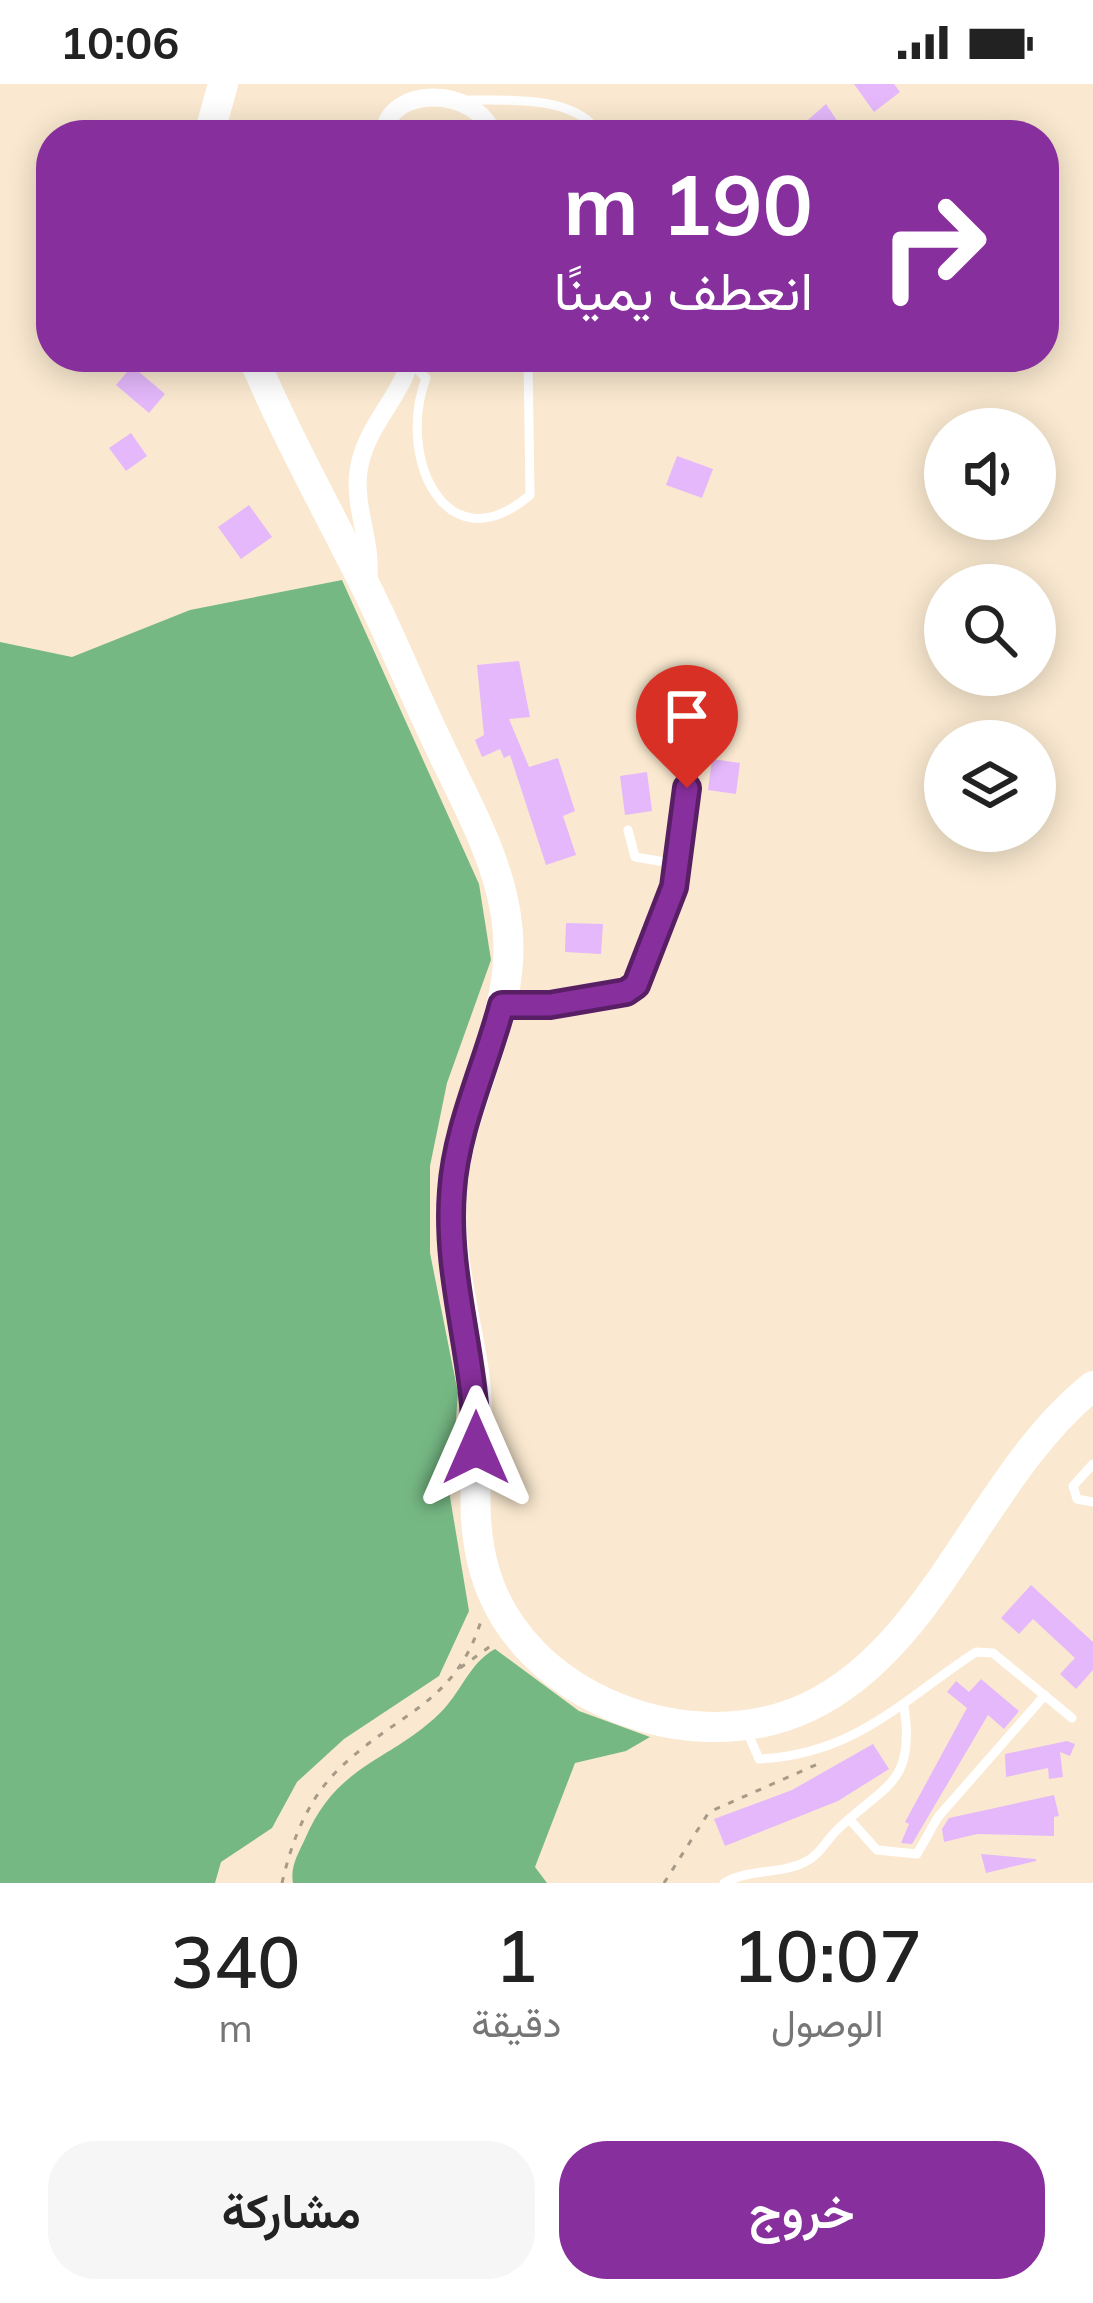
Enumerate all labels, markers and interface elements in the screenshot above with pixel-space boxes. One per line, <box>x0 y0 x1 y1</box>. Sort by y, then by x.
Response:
text: 10:06 <box>60 14 179 70</box>
text: 190 m <box>563 151 813 256</box>
icon: right <box>855 168 1011 324</box>
text: انعطف يمينًا <box>554 256 813 324</box>
map controls <box>924 408 1056 852</box>
button: sound <box>924 408 1056 540</box>
button: search <box>924 564 1056 696</box>
pin <box>636 665 738 788</box>
icon: arrive <box>654 683 720 749</box>
button: layers <box>924 720 1056 852</box>
position arrow <box>413 1385 539 1511</box>
text: 1 <box>495 1910 538 2000</box>
text: 10:07 <box>732 1910 922 2000</box>
text: 340 <box>171 1916 300 2006</box>
text: دقيقة <box>471 1998 562 2047</box>
text: الوصول <box>771 1998 884 2047</box>
text: m <box>218 2003 253 2052</box>
button: مشاركة <box>48 2141 535 2279</box>
button: خروج <box>559 2141 1045 2279</box>

